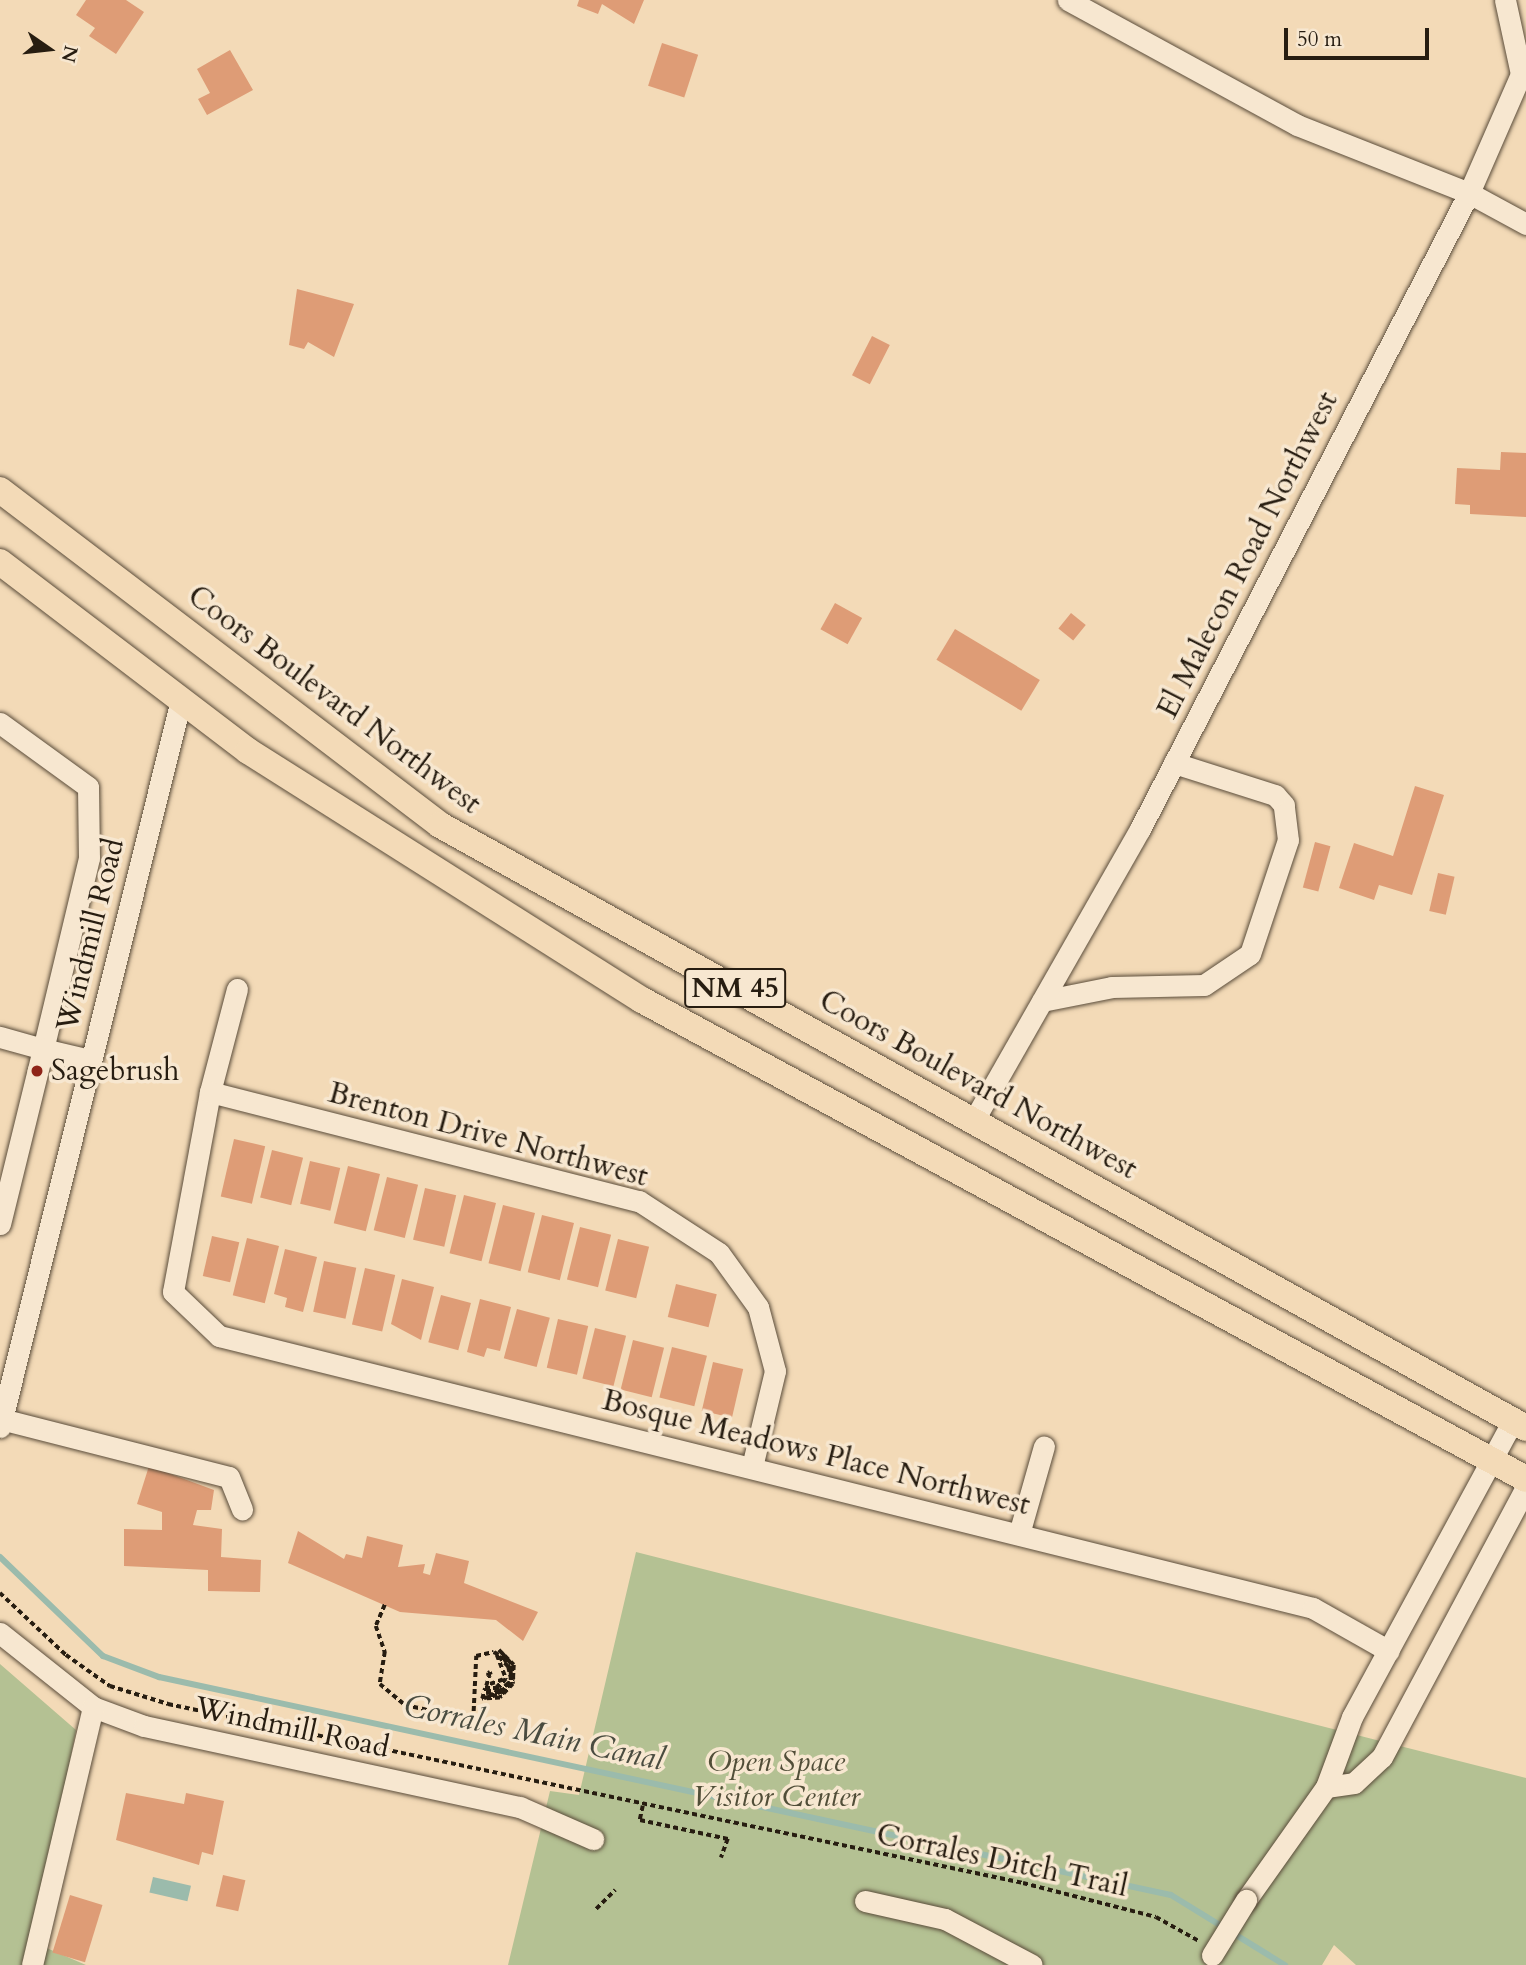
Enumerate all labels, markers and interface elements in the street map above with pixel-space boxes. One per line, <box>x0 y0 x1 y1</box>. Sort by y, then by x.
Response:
north arrow <box>14 14 84 84</box>
scale bar <box>1288 14 1433 58</box>
text: 50 m <box>1297 25 1342 54</box>
text: N <box>55 43 84 65</box>
street label: El Malecon Road Northwest <box>1150 386 1346 724</box>
street label: Coors Boulevard Northwest <box>180 578 488 822</box>
street label: Windmill Road <box>50 835 132 1035</box>
road number: NM 45 <box>682 964 788 1012</box>
street label: Coors Boulevard Northwest <box>813 983 1143 1187</box>
place label: Sagebrush <box>51 1053 179 1089</box>
marker: Sagebrush <box>29 1063 45 1079</box>
street label: Brenton Drive Northwest <box>324 1075 652 1195</box>
street label: Bosque Meadows Place Northwest <box>598 1382 1034 1524</box>
water label: Corrales Main Canal <box>400 1687 668 1779</box>
street label: Windmill Road <box>192 1690 392 1766</box>
park label: Open Space Visitor Center <box>692 1744 860 1814</box>
street label: Corrales Ditch Trail <box>873 1817 1131 1905</box>

